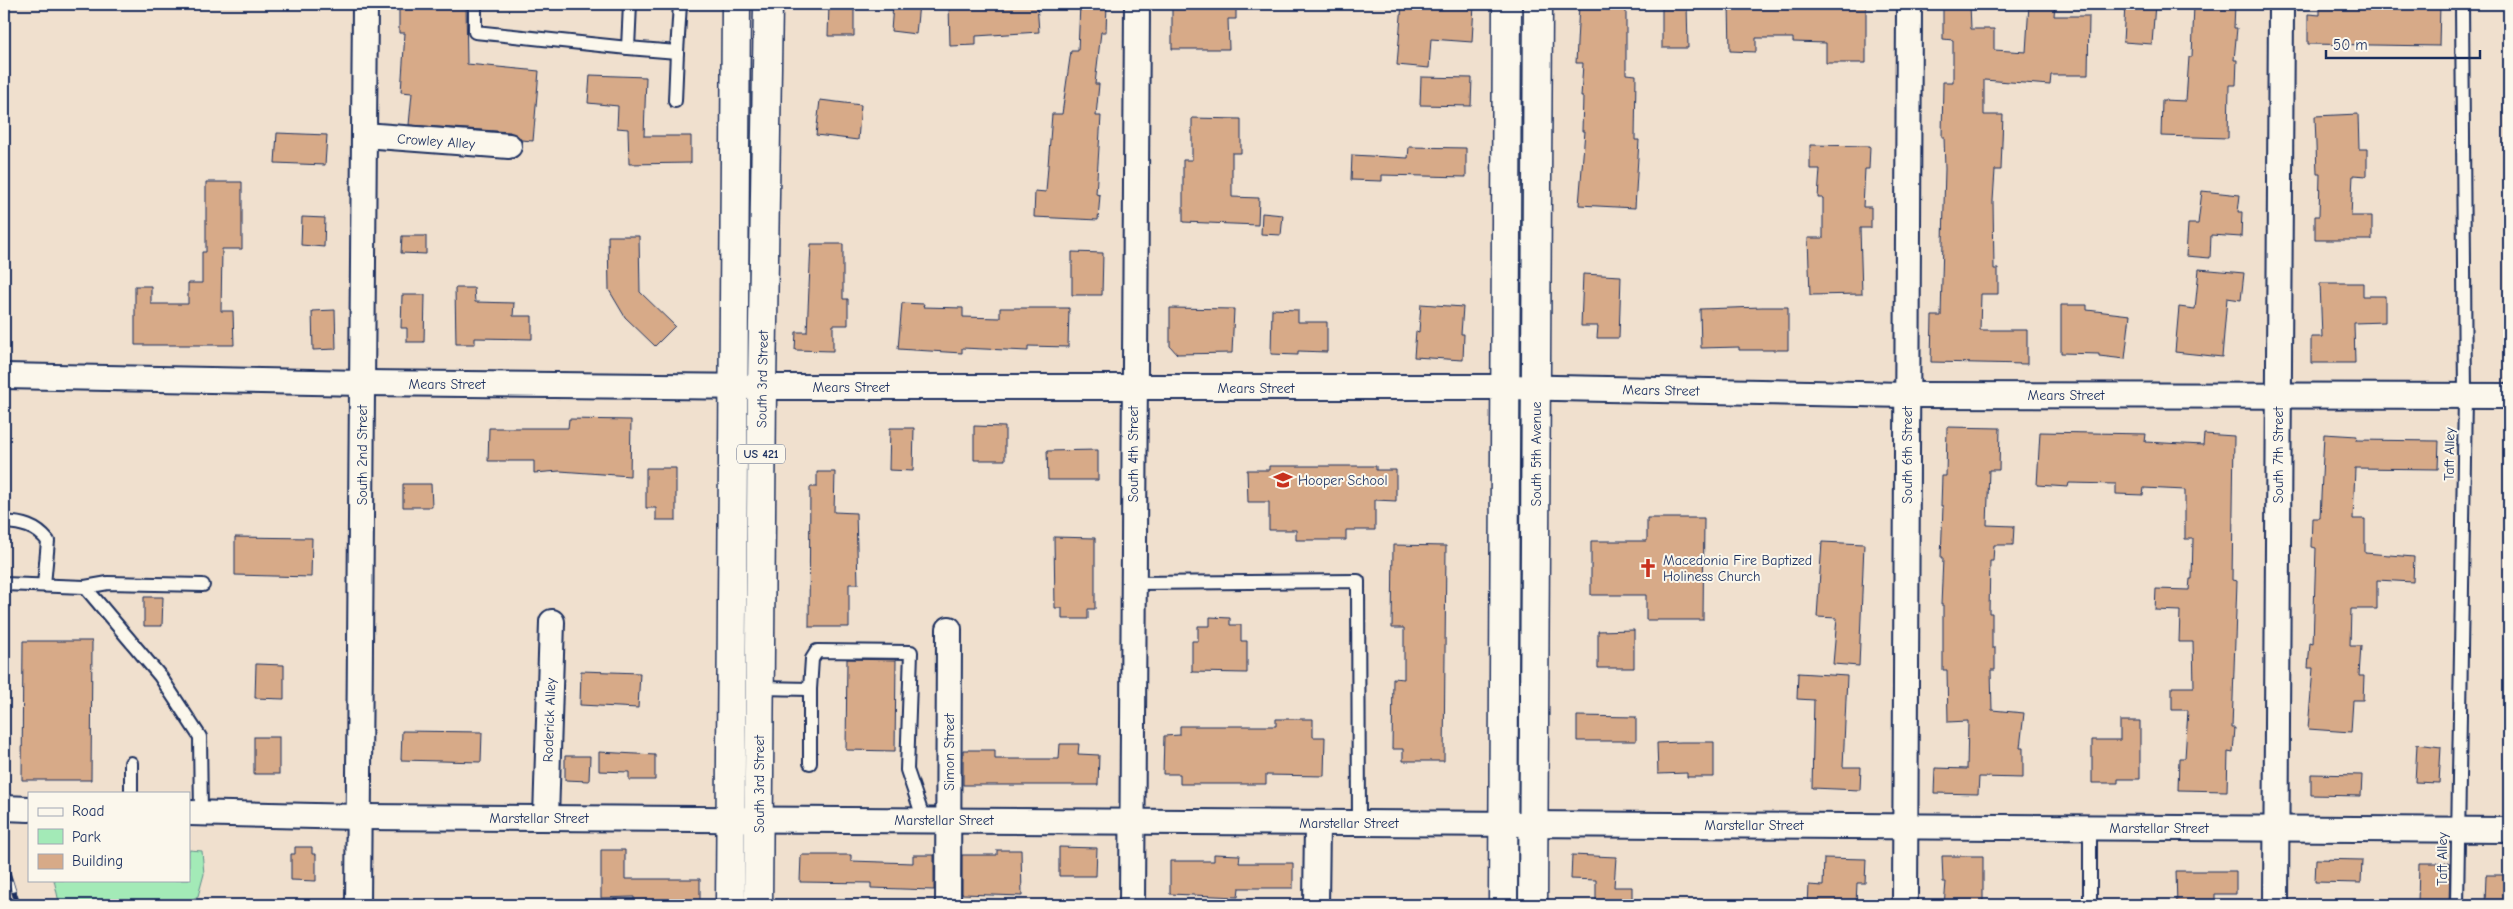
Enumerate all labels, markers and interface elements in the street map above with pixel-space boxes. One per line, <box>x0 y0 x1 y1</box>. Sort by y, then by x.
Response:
scale bar <box>2326 28 2479 60</box>
text: 50 m <box>2333 36 2368 54</box>
street label: Crowley Alley <box>396 130 476 153</box>
street label: South 3rd Street <box>753 329 772 428</box>
street label: Mears Street <box>408 376 487 393</box>
street label: Mears Street <box>812 379 891 396</box>
street label: Mears Street <box>1217 380 1296 397</box>
street label: Mears Street <box>1622 381 1701 400</box>
street label: Mears Street <box>2027 387 2106 404</box>
street label: South 5th Avenue <box>1528 402 1545 506</box>
street label: South 2nd Street <box>354 404 371 505</box>
street label: South 4th Street <box>1125 405 1142 502</box>
street label: South 6th Street <box>1899 405 1916 504</box>
street label: South 7th Street <box>2270 406 2287 503</box>
street label: Taft Alley <box>2441 426 2458 481</box>
road number: US 421 <box>737 444 785 464</box>
school or university icon: Hooper School <box>1272 469 1294 491</box>
place label: Hooper School <box>1298 472 1387 489</box>
place label: Macedonia Fire Baptized Holiness Church <box>1663 552 1812 585</box>
church icon: Macedonia Fire Baptized Holiness Church <box>1637 557 1659 579</box>
street label: Roderick Alley <box>540 677 559 763</box>
street label: Simon Street <box>941 712 958 791</box>
street label: South 3rd Street <box>751 734 768 833</box>
legend <box>28 792 190 882</box>
text: Road <box>72 802 104 820</box>
street label: Marstellar Street <box>489 810 590 827</box>
street label: Marstellar Street <box>894 812 995 829</box>
street label: Marstellar Street <box>1299 815 1400 832</box>
street label: Marstellar Street <box>1704 817 1805 834</box>
street label: Marstellar Street <box>2109 820 2210 837</box>
text: Park <box>72 828 101 846</box>
street label: Taft Alley <box>2434 832 2451 886</box>
text: Building <box>72 852 123 870</box>

